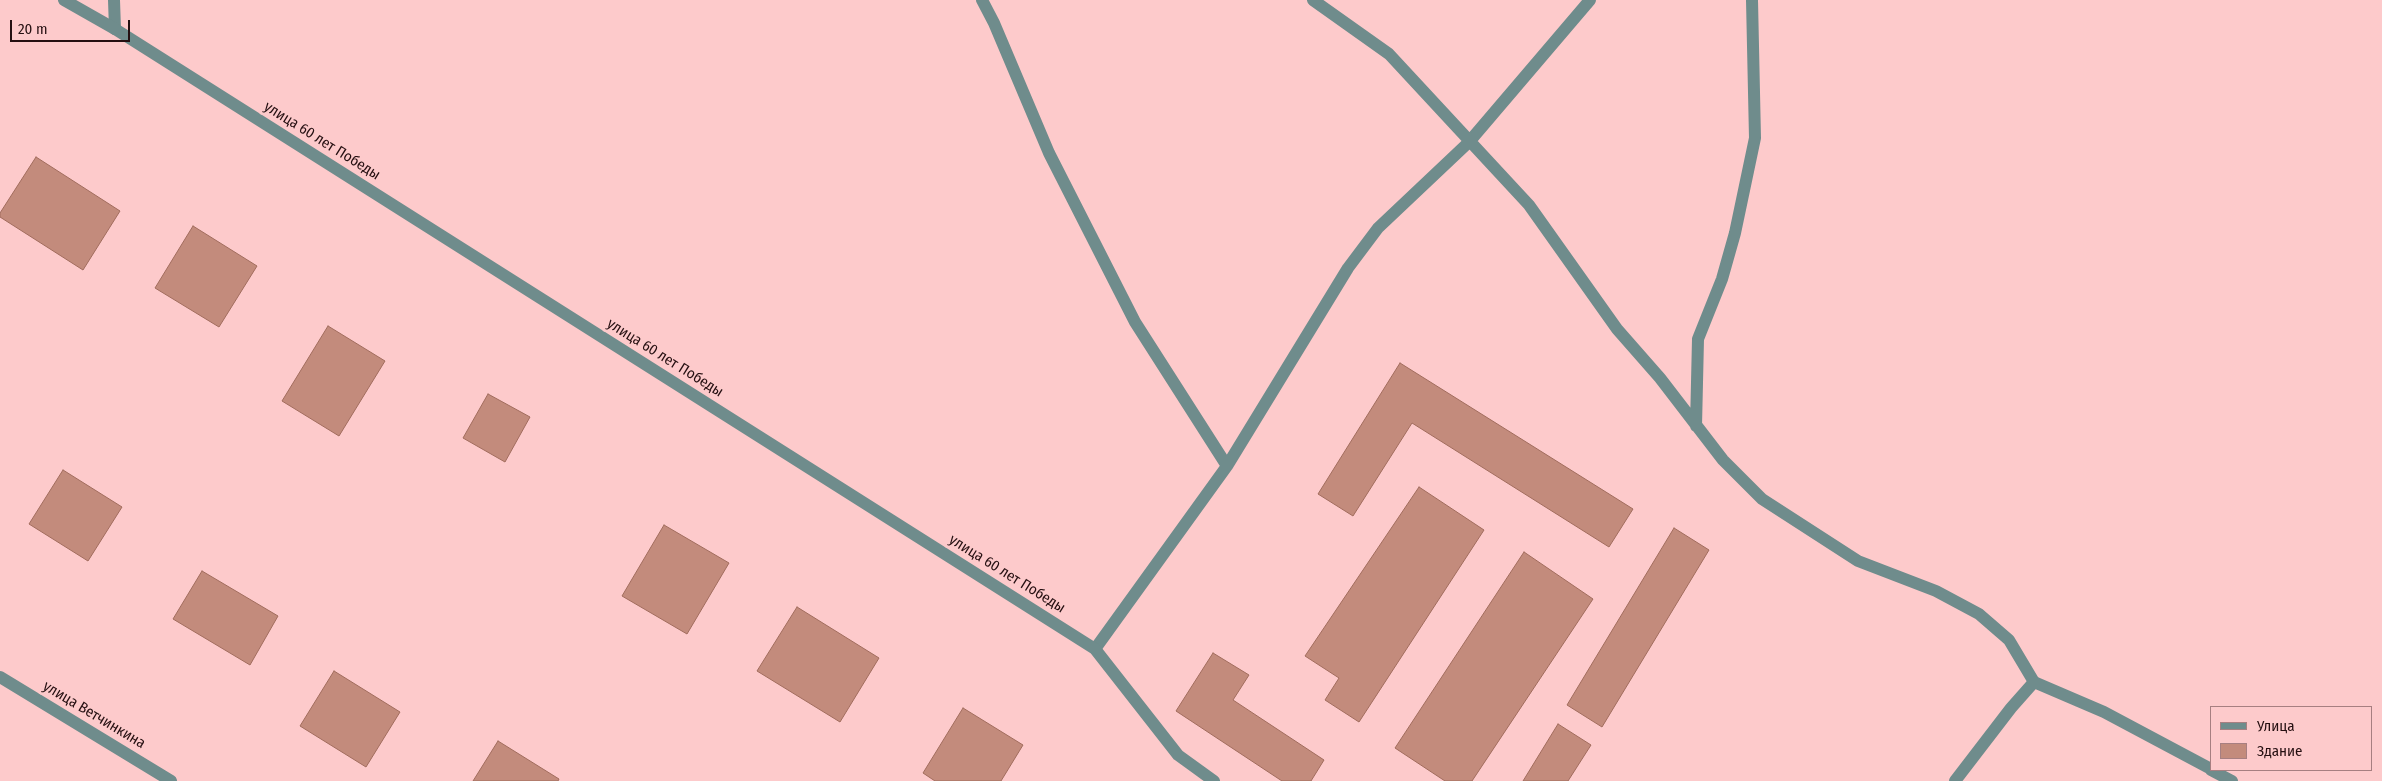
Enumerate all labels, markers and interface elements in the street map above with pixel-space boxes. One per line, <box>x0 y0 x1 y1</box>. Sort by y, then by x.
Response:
scale bar <box>12 10 132 42</box>
text: 20 m <box>18 20 48 38</box>
street label: улица 60 лет Победы <box>261 98 383 184</box>
street label: улица 60 лет Победы <box>604 315 726 401</box>
street label: улица 60 лет Победы <box>946 531 1068 617</box>
street label: улица Ветчинкина <box>39 677 149 753</box>
legend <box>2210 706 2372 771</box>
text: Улица <box>2257 717 2295 735</box>
text: Здание <box>2257 742 2303 760</box>

